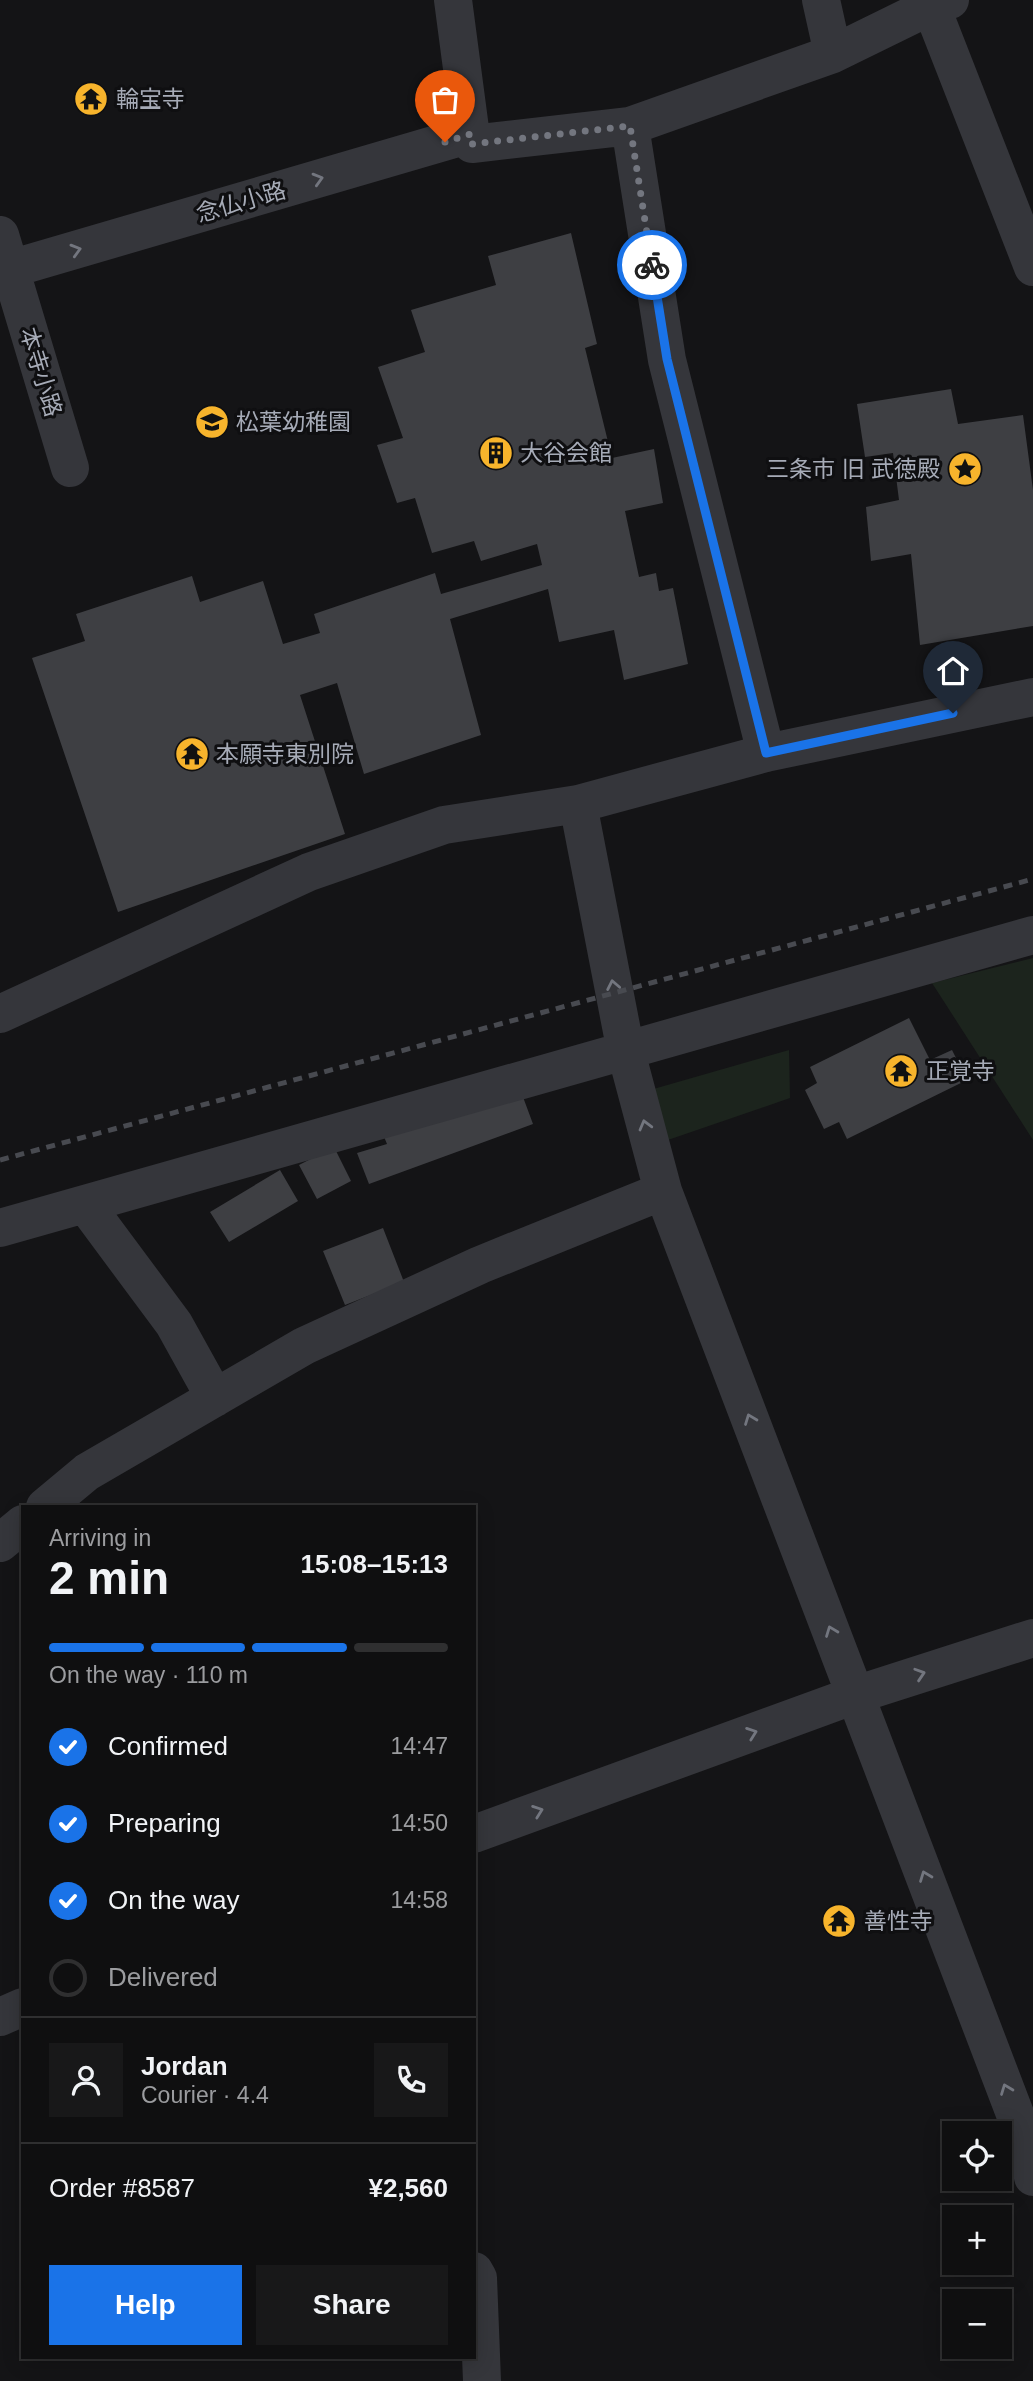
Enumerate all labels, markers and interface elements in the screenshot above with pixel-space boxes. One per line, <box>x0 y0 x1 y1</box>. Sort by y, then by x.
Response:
pin <box>415 70 475 142</box>
temple icon: 輪宝寺 <box>72 80 110 118</box>
icon: bag <box>426 81 464 119</box>
place label: 輪宝寺 <box>116 86 185 112</box>
one-way arrow <box>311 173 323 188</box>
street label: 念仏小路 <box>193 177 289 227</box>
courier <box>617 230 687 300</box>
one-way arrow <box>69 243 81 258</box>
icon: bike <box>633 246 671 284</box>
street label: 本寺小路 <box>15 324 67 420</box>
school or university icon: 松葉幼稚園 <box>193 403 231 441</box>
place label: 松葉幼稚園 <box>236 409 351 435</box>
building icon: 大谷会館 <box>477 434 515 472</box>
place label: 大谷会館 <box>520 440 612 466</box>
place icon: 三条市 旧 武徳殿 <box>946 450 984 488</box>
place label: 三条市 旧 武徳殿 <box>766 456 940 482</box>
pin <box>923 641 983 713</box>
icon: home <box>934 652 972 690</box>
temple icon: 本願寺東別院 <box>173 735 211 773</box>
place label: 本願寺東別院 <box>216 741 354 767</box>
one-way arrow <box>606 979 621 991</box>
temple icon: 正覚寺 <box>882 1052 920 1090</box>
place label: 正覚寺 <box>926 1058 995 1084</box>
one-way arrow <box>639 1120 654 1132</box>
one-way arrow <box>744 1414 758 1426</box>
text: Arriving in <box>49 1525 151 1551</box>
text: 15:08–15:13 <box>301 1549 448 1579</box>
text: 2 min <box>49 1552 169 1604</box>
one-way arrow <box>825 1626 839 1638</box>
text: On the way · 110 m <box>49 1662 248 1688</box>
one-way arrow <box>914 1668 926 1682</box>
one-way arrow <box>746 1727 758 1741</box>
icon: check <box>49 1728 87 1766</box>
text: Confirmed <box>108 1731 228 1761</box>
text: 14:47 <box>390 1733 448 1759</box>
icon: check <box>49 1805 87 1843</box>
one-way arrow <box>532 1805 544 1819</box>
text: Preparing <box>108 1808 221 1838</box>
text: 14:50 <box>390 1810 448 1836</box>
one-way arrow <box>919 1871 933 1883</box>
icon: check <box>49 1882 87 1920</box>
text: On the way <box>108 1885 240 1915</box>
text: 14:58 <box>390 1887 448 1913</box>
temple icon: 善性寺 <box>820 1902 858 1940</box>
place label: 善性寺 <box>864 1908 933 1934</box>
text: Delivered <box>108 1962 218 1992</box>
button: person <box>49 2043 123 2117</box>
button: phone <box>374 2043 448 2117</box>
text: Jordan <box>141 2051 228 2081</box>
text: Courier · 4.4 <box>141 2082 269 2108</box>
one-way arrow <box>1000 2083 1014 2095</box>
map controls <box>942 2121 1012 2359</box>
button: locate <box>942 2121 1012 2191</box>
text: Order #8587 <box>49 2173 195 2203</box>
text: ¥2,560 <box>368 2173 448 2203</box>
button: + <box>942 2205 1012 2275</box>
button: Help <box>49 2265 242 2345</box>
button: Share <box>256 2265 448 2345</box>
button: − <box>942 2289 1012 2359</box>

